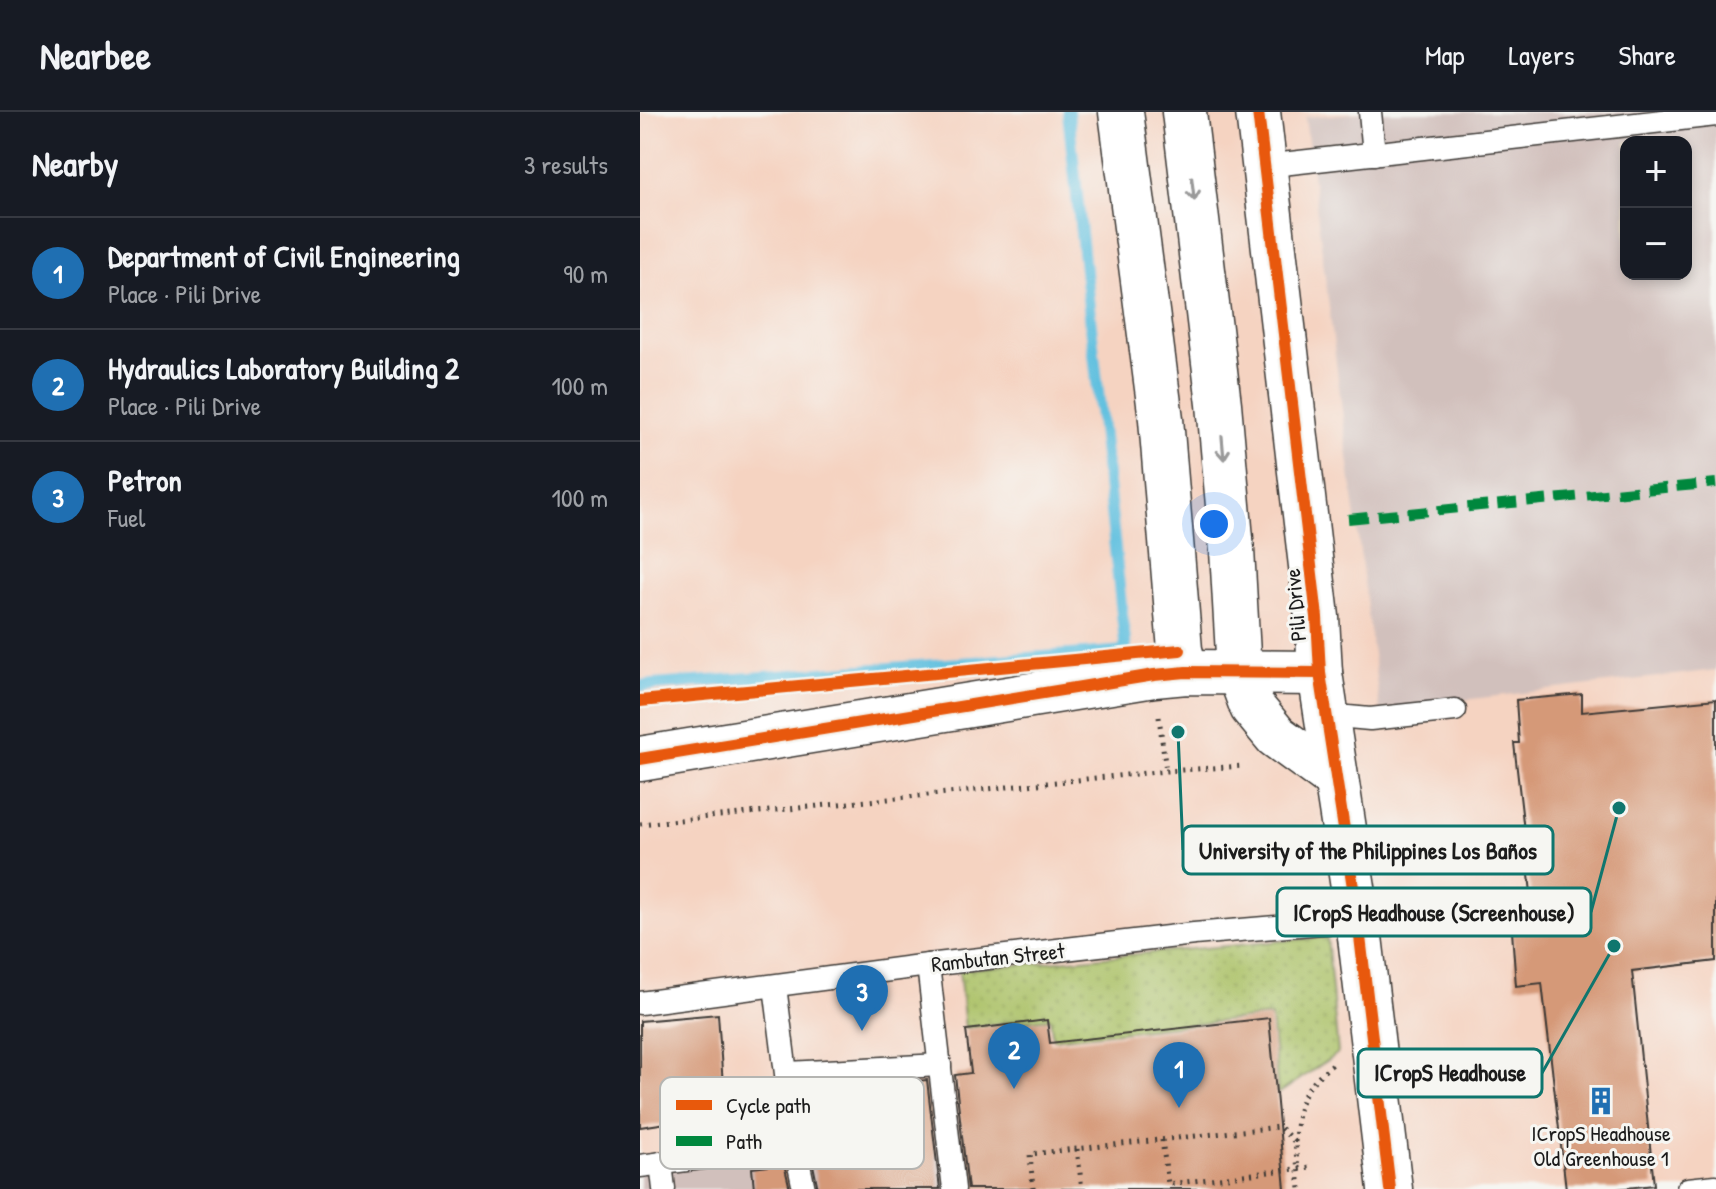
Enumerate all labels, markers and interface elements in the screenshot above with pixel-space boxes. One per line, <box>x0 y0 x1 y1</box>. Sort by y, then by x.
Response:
text: Nearbee <box>40 29 151 81</box>
text: Map <box>1425 36 1465 74</box>
text: Layers <box>1509 36 1574 74</box>
text: Share <box>1618 36 1676 74</box>
map controls <box>1620 136 1692 280</box>
button: + <box>1620 136 1692 208</box>
text: Nearby <box>32 141 118 187</box>
text: 3 results <box>524 147 608 182</box>
one-way arrow <box>1186 176 1201 202</box>
button: − <box>1620 208 1692 280</box>
text: Department of Civil Engineering <box>108 236 460 276</box>
text: 1 <box>53 256 63 291</box>
text: 90 m <box>563 256 608 291</box>
text: Place · Pili Drive <box>108 276 261 311</box>
text: Hydraulics Laboratory Building 2 <box>108 348 459 388</box>
text: 2 <box>52 368 64 403</box>
text: 100 m <box>552 368 608 403</box>
text: Place · Pili Drive <box>108 388 261 423</box>
one-way arrow <box>1215 434 1230 461</box>
text: Petron <box>108 460 182 500</box>
text: 3 <box>52 480 64 515</box>
text: 100 m <box>552 480 608 515</box>
text: Fuel <box>108 500 145 535</box>
your location <box>1194 504 1234 544</box>
street label: Pili Drive <box>1277 567 1313 643</box>
callout: University of the Philippines Los Baños <box>1183 826 1553 874</box>
text: University of the Philippines Los Baños <box>1199 834 1537 867</box>
callout: ICropS Headhouse (Screenhouse) <box>1277 888 1591 936</box>
text: ICropS Headhouse (Screenhouse) <box>1293 896 1575 929</box>
street label: Rambutan Street <box>930 935 1067 979</box>
pin: 3 <box>836 965 888 1031</box>
pin: 2 <box>988 1023 1040 1089</box>
pin: 1 <box>1153 1042 1205 1108</box>
callout: ICropS Headhouse <box>1358 1049 1542 1097</box>
text: ICropS Headhouse <box>1374 1056 1527 1089</box>
legend <box>660 1077 924 1169</box>
building icon: ICropS Headhouse Old Greenhouse 1 <box>1586 1086 1616 1116</box>
text: Cycle path <box>726 1090 810 1120</box>
place label: ICropS Headhouse Old Greenhouse 1 <box>1531 1118 1671 1173</box>
text: Path <box>726 1126 762 1156</box>

